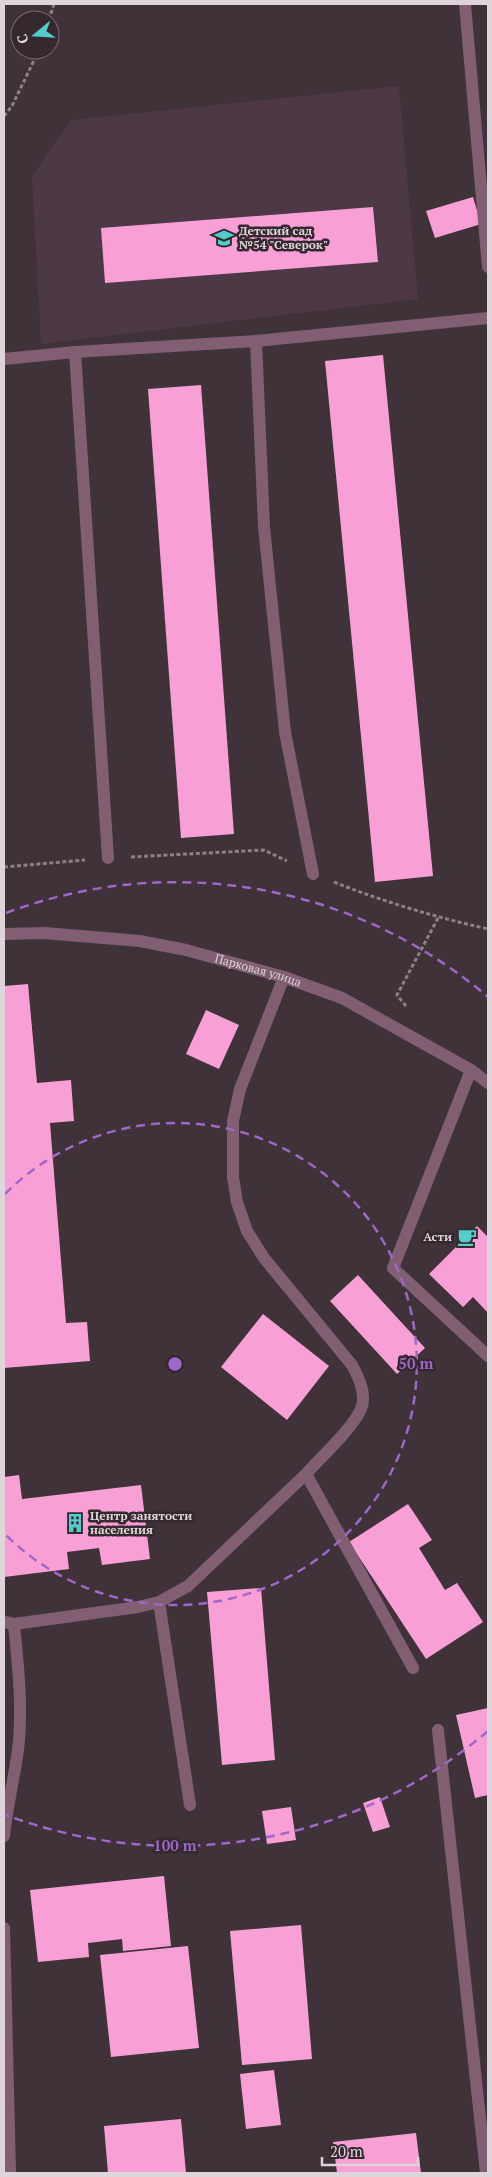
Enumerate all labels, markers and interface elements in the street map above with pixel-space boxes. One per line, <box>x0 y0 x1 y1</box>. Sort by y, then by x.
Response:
north arrow <box>10 10 60 60</box>
text: С <box>12 32 33 46</box>
place label: Детский сад №54 "Северок" <box>239 223 328 252</box>
school or university icon: Детский сад №54 "Северок" <box>213 227 235 249</box>
street label: Парковая улица <box>213 950 303 990</box>
cafe icon: Асти <box>456 1226 478 1248</box>
place label: Асти <box>423 1229 452 1244</box>
text: 50 m <box>399 1353 434 1373</box>
centre of rings <box>166 1355 184 1373</box>
place label: Центр занятости населения <box>90 1508 192 1537</box>
building icon: Центр занятости населения <box>64 1512 86 1534</box>
text: 100 m <box>153 1835 197 1855</box>
scale bar <box>322 2134 418 2166</box>
text: 20 m <box>330 2141 363 2161</box>

